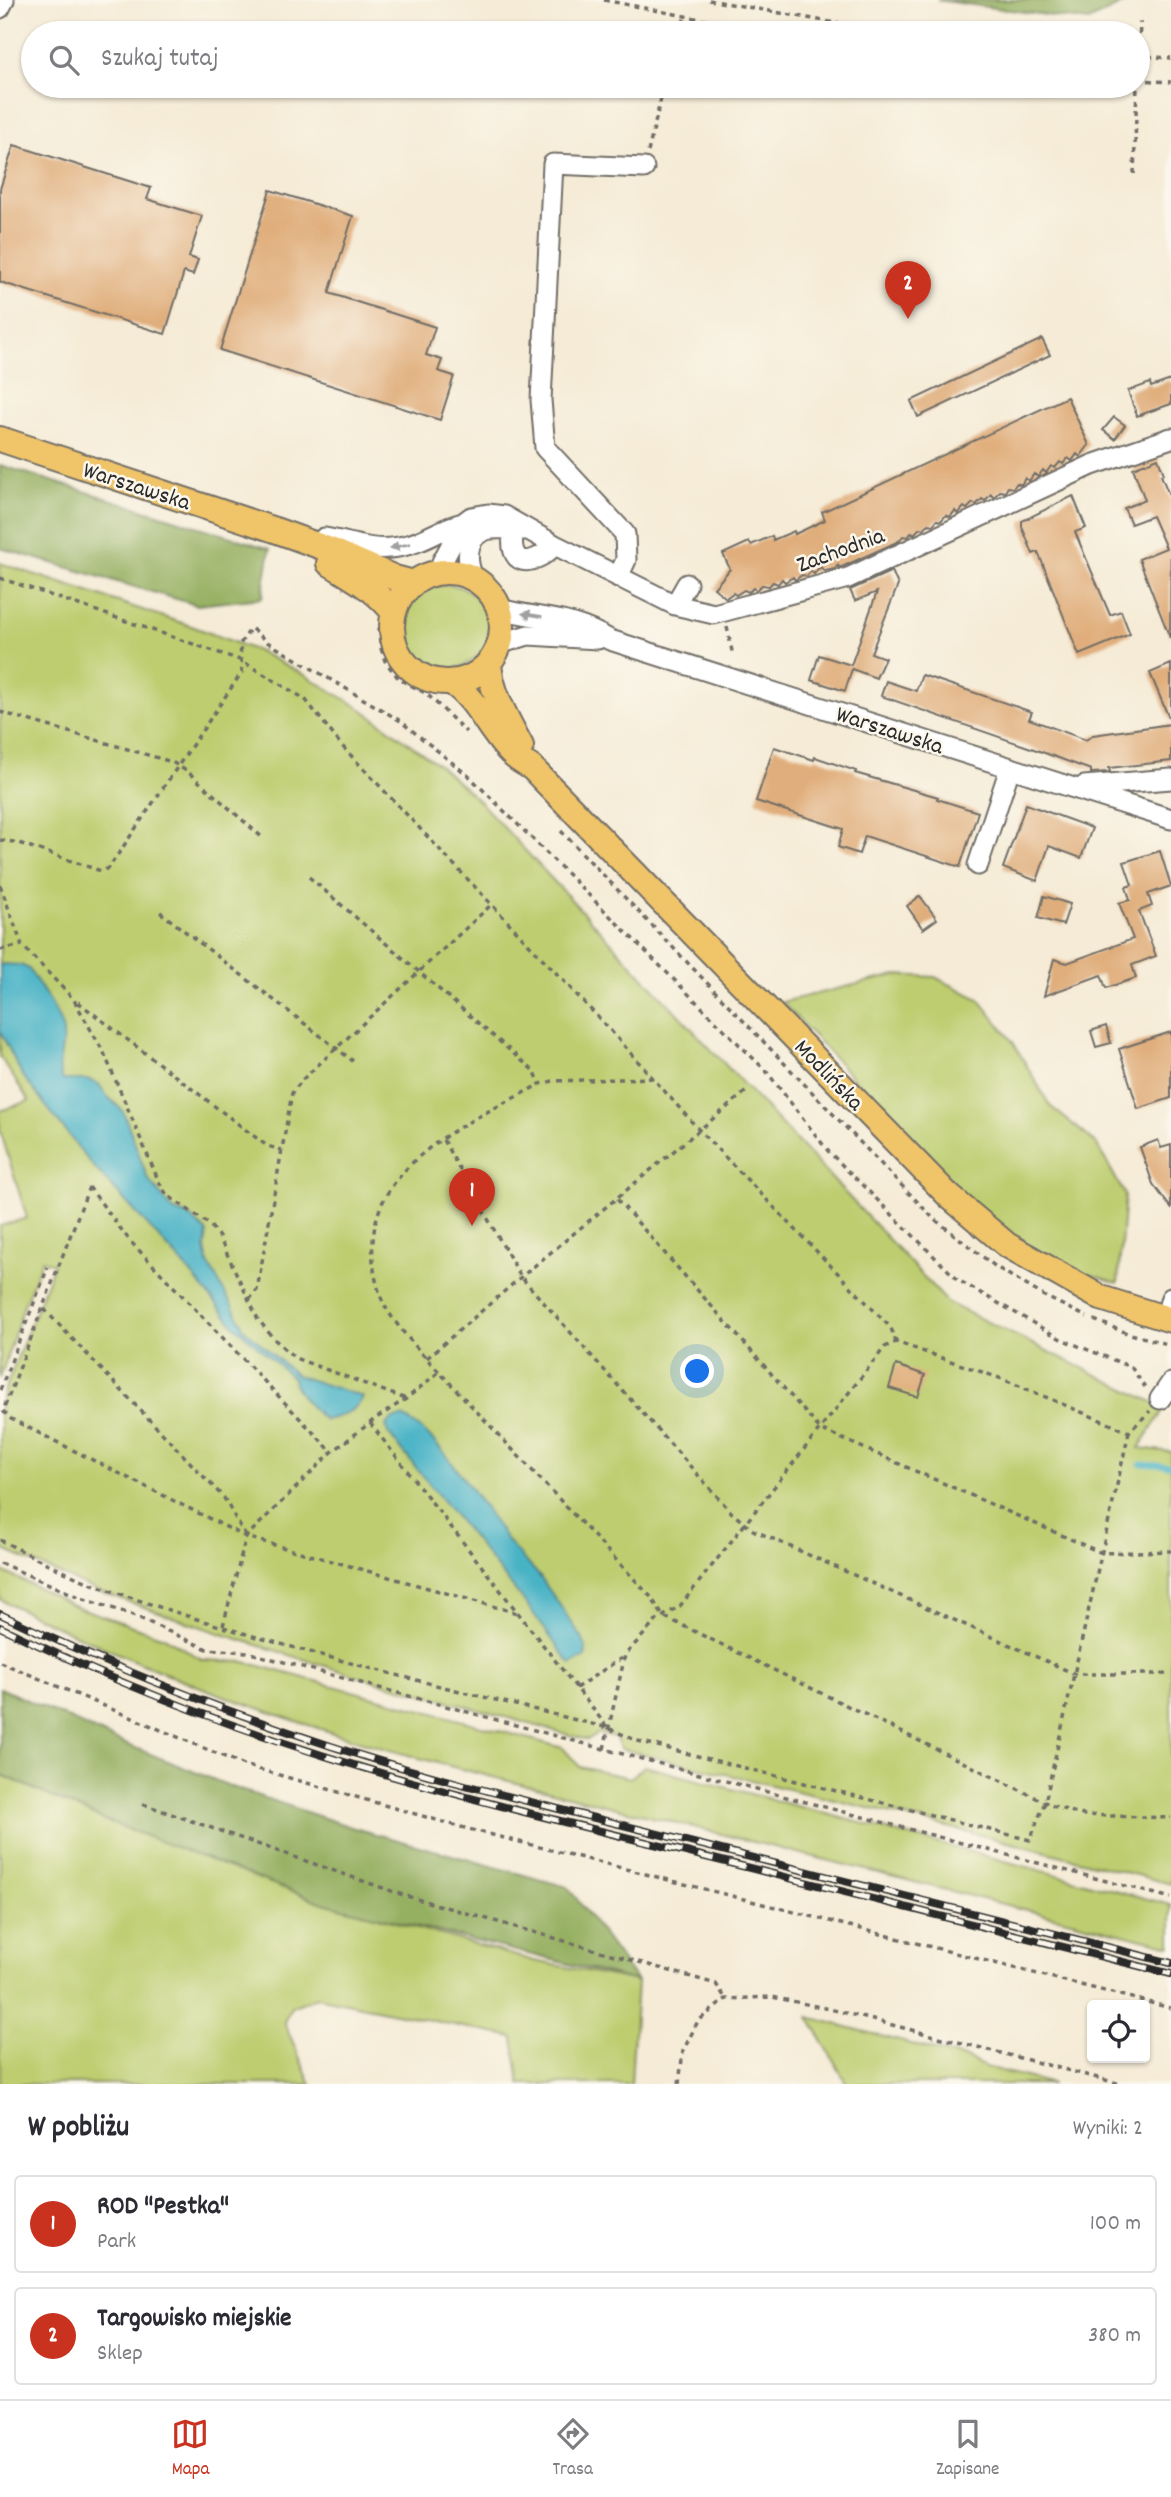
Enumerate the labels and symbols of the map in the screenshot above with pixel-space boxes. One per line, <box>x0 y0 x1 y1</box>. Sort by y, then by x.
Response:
pin: 2 <box>885 261 931 319</box>
street label: Warszawska <box>78 455 195 521</box>
street label: Zachodnia <box>792 520 890 583</box>
one-way arrow <box>389 541 411 552</box>
one-way arrow <box>521 609 543 620</box>
street label: Warszawska <box>831 699 948 765</box>
street label: Modlińska <box>785 1032 871 1120</box>
pin: 1 <box>449 1168 495 1226</box>
your location <box>680 1354 714 1388</box>

